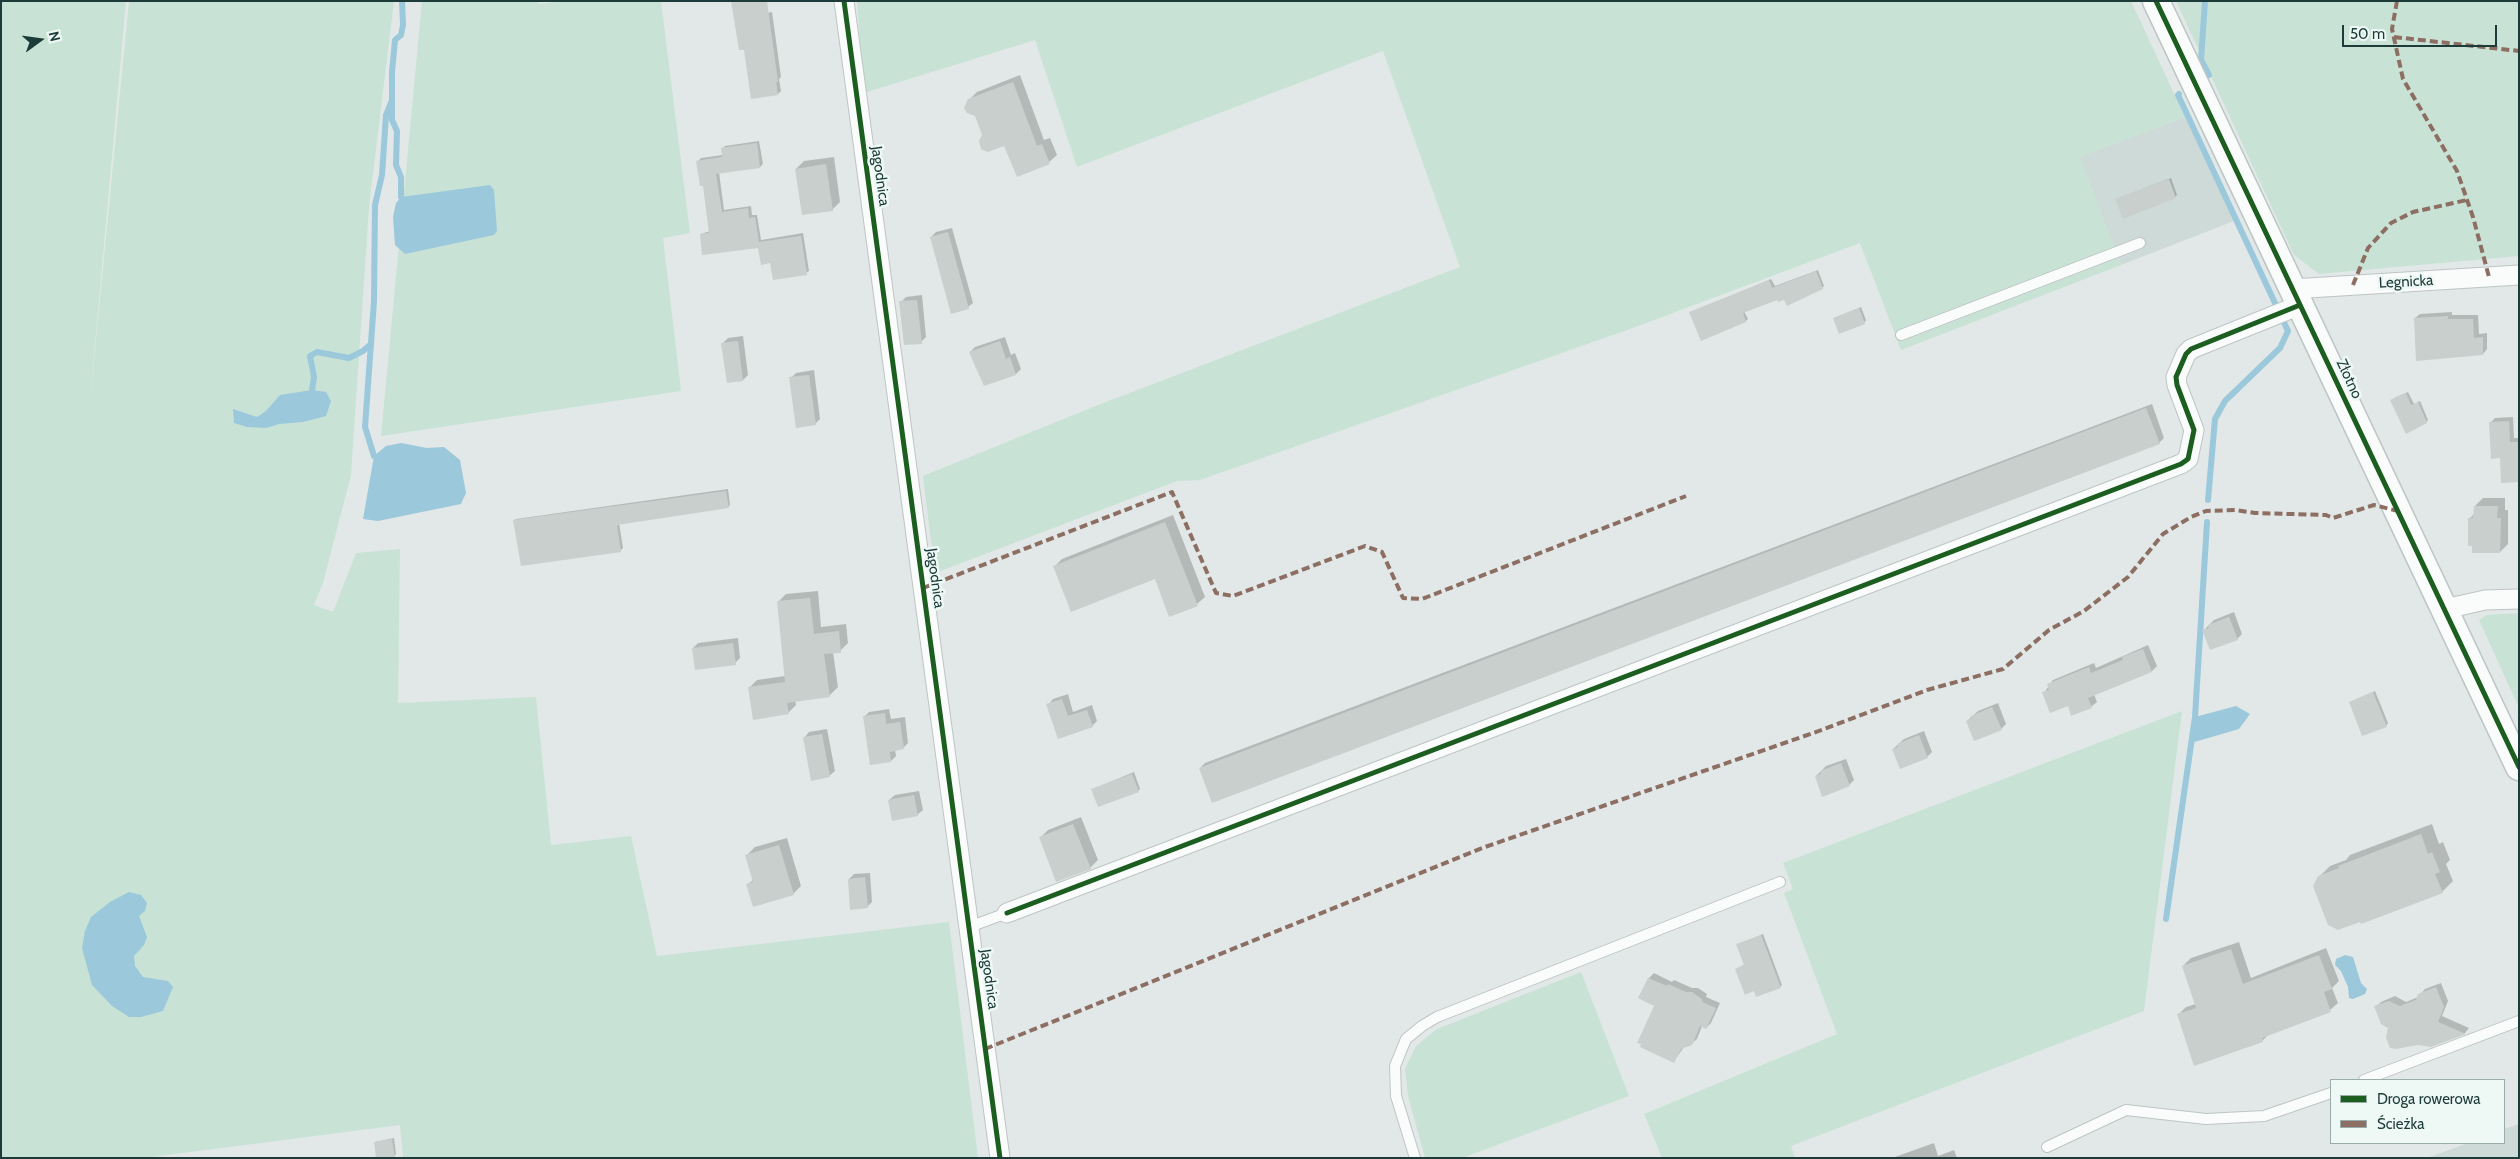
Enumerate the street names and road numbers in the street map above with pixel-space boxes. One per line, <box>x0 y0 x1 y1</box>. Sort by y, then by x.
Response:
street label: Jagodnica <box>867 145 893 207</box>
street label: Legnicka <box>2378 272 2434 292</box>
street label: Złotno <box>2332 356 2366 402</box>
street label: Jagodnica <box>922 547 948 609</box>
street label: Jagodnica <box>976 948 1002 1010</box>

